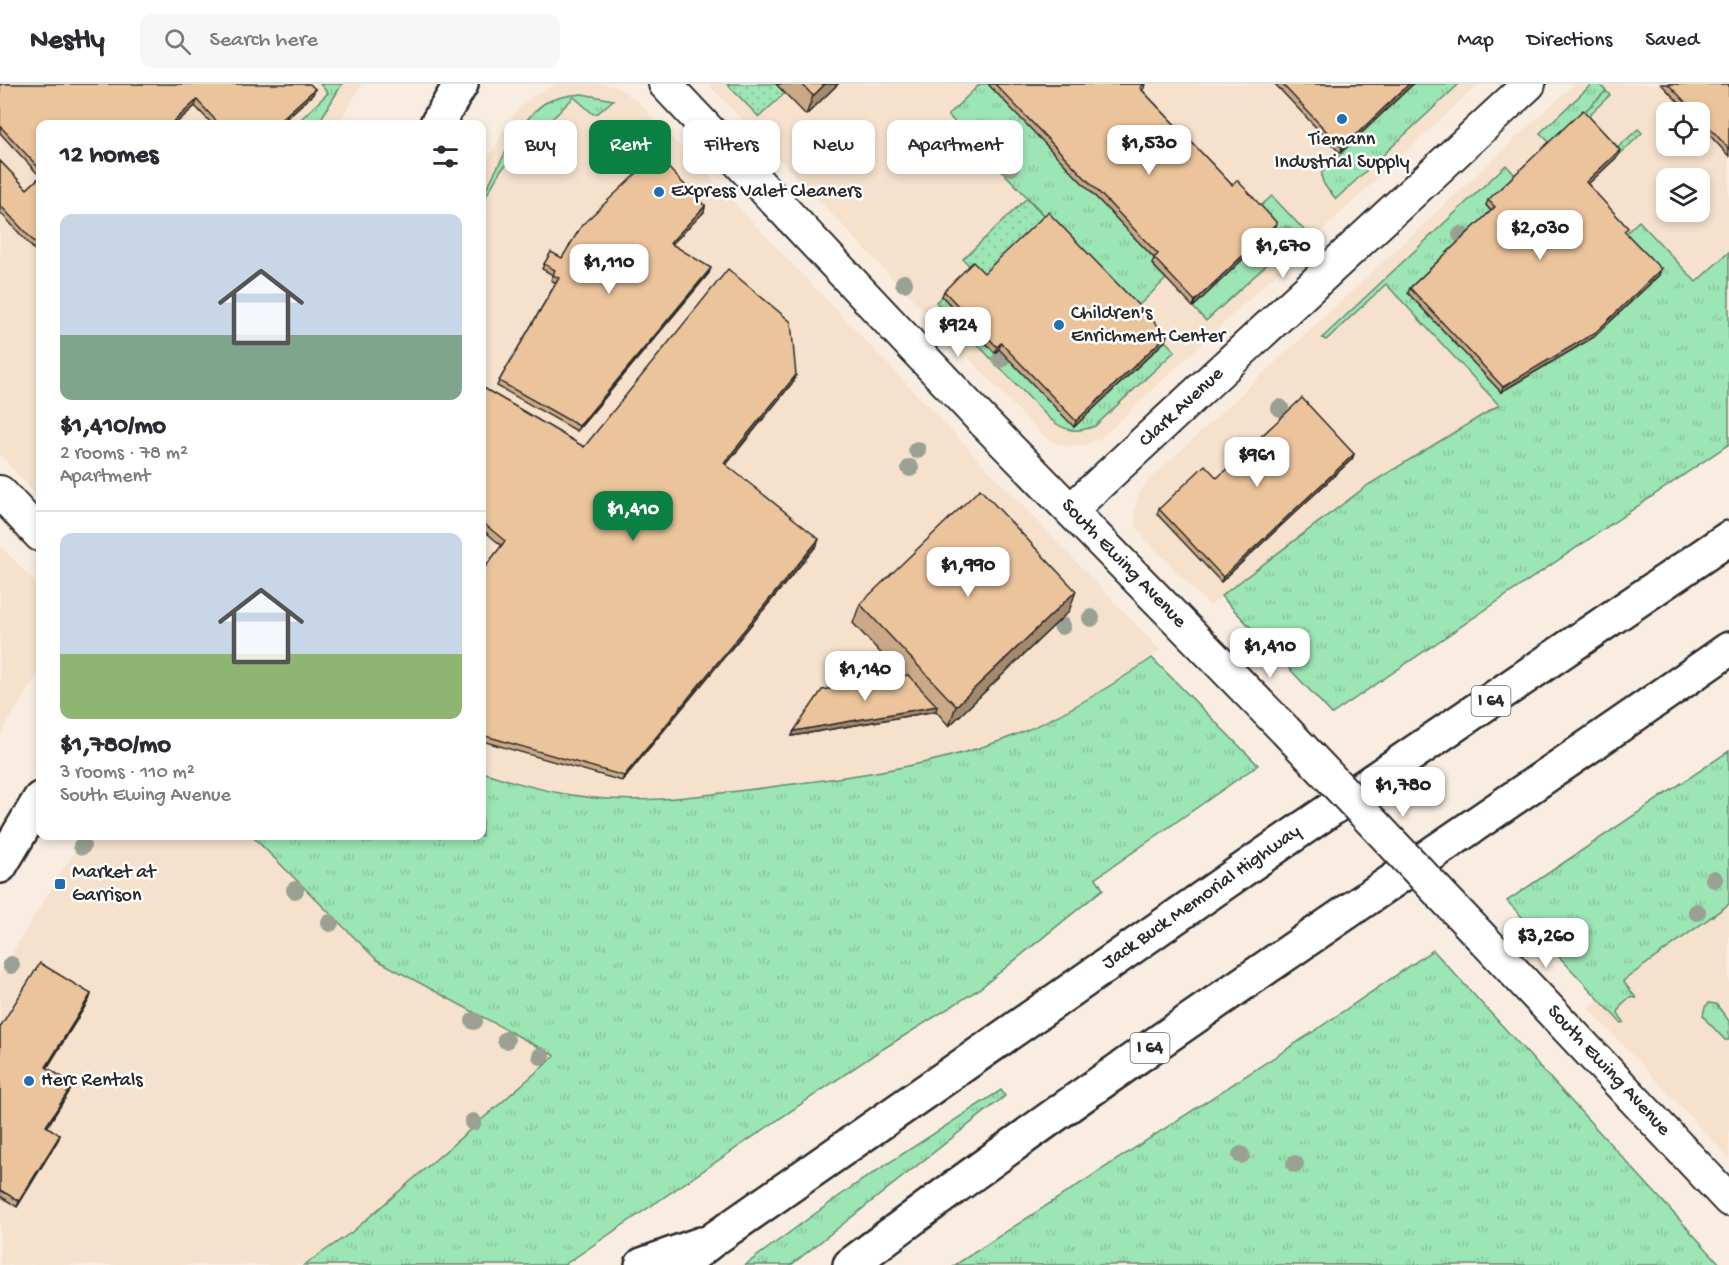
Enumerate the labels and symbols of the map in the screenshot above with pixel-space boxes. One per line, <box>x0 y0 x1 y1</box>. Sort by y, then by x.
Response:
marker: Tiemann Industrial Supply <box>1335 112 1349 126</box>
pin: $1,530 <box>1100 125 1198 176</box>
place label: Tiemann Industrial Supply <box>1274 129 1410 175</box>
place label: Express Valet Cleaners <box>671 181 862 204</box>
marker: Express Valet Cleaners <box>652 185 666 199</box>
pin: $2,030 <box>1491 210 1589 261</box>
pin: $1,670 <box>1234 228 1332 279</box>
pin: $1,110 <box>560 244 658 295</box>
place label: Children's Enrichment Center <box>1071 303 1227 349</box>
pin: $924 <box>922 307 994 358</box>
marker: Children's Enrichment Center <box>1052 318 1066 332</box>
street label: Clark Avenue <box>1135 363 1230 453</box>
pin: $961 <box>1221 437 1293 488</box>
pin: $1,410 <box>584 491 682 542</box>
street label: South Ewing Avenue <box>1055 495 1191 634</box>
pin: $1,990 <box>919 547 1017 598</box>
pin: $1,410 <box>1221 628 1319 679</box>
pin: $1,140 <box>816 651 914 702</box>
road number: I 64 <box>1472 686 1510 716</box>
pin: $1,780 <box>1354 767 1452 818</box>
street label: Jack Buck Memorial Highway <box>1098 821 1306 975</box>
place label: Market at Garrison <box>72 862 157 908</box>
marker: Market at Garrison <box>53 877 67 891</box>
pin: $3,260 <box>1497 918 1595 969</box>
street label: South Ewing Avenue <box>1541 1001 1675 1142</box>
road number: I 64 <box>1130 1033 1170 1063</box>
place label: Herc Rentals <box>41 1070 143 1093</box>
marker: Herc Rentals <box>22 1074 36 1088</box>

